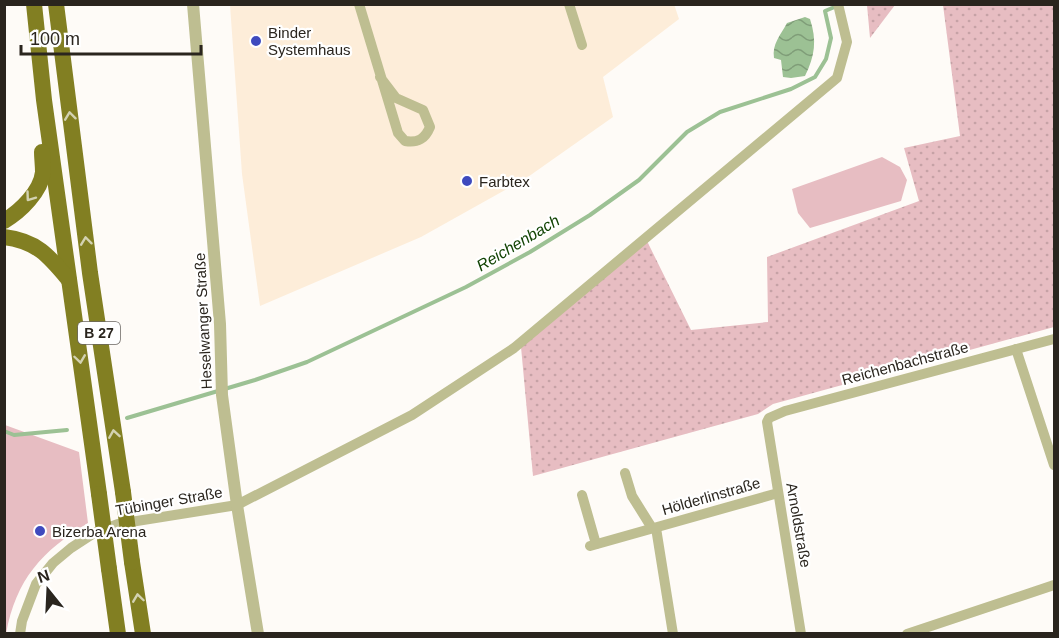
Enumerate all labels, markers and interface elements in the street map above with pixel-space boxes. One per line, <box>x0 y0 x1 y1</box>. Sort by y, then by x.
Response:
scale bar <box>21 18 201 56</box>
place label: Binder Systemhaus <box>268 24 351 58</box>
text: 100 m <box>30 29 80 49</box>
marker: Binder Systemhaus <box>249 34 263 48</box>
one-way arrow <box>65 111 77 120</box>
place label: Farbtex <box>479 173 530 190</box>
marker: Farbtex <box>460 174 474 188</box>
one-way arrow <box>26 190 37 201</box>
water label: Reichenbach <box>474 212 562 274</box>
one-way arrow <box>80 236 93 245</box>
street label: Heselwanger Straße <box>191 252 215 390</box>
road number: B 27 <box>78 322 120 344</box>
street label: Reichenbachstraße <box>840 338 970 388</box>
one-way arrow <box>74 355 86 364</box>
one-way arrow <box>109 429 121 438</box>
street label: Hölderlinstraße <box>660 474 762 518</box>
street label: Arnoldstraße <box>783 481 815 569</box>
street label: Tübinger Straße <box>114 483 224 519</box>
place label: Bizerba Arena <box>52 523 147 540</box>
marker: Bizerba Arena <box>33 524 47 538</box>
north arrow <box>18 560 78 620</box>
text: N <box>35 566 52 586</box>
one-way arrow <box>132 593 144 602</box>

